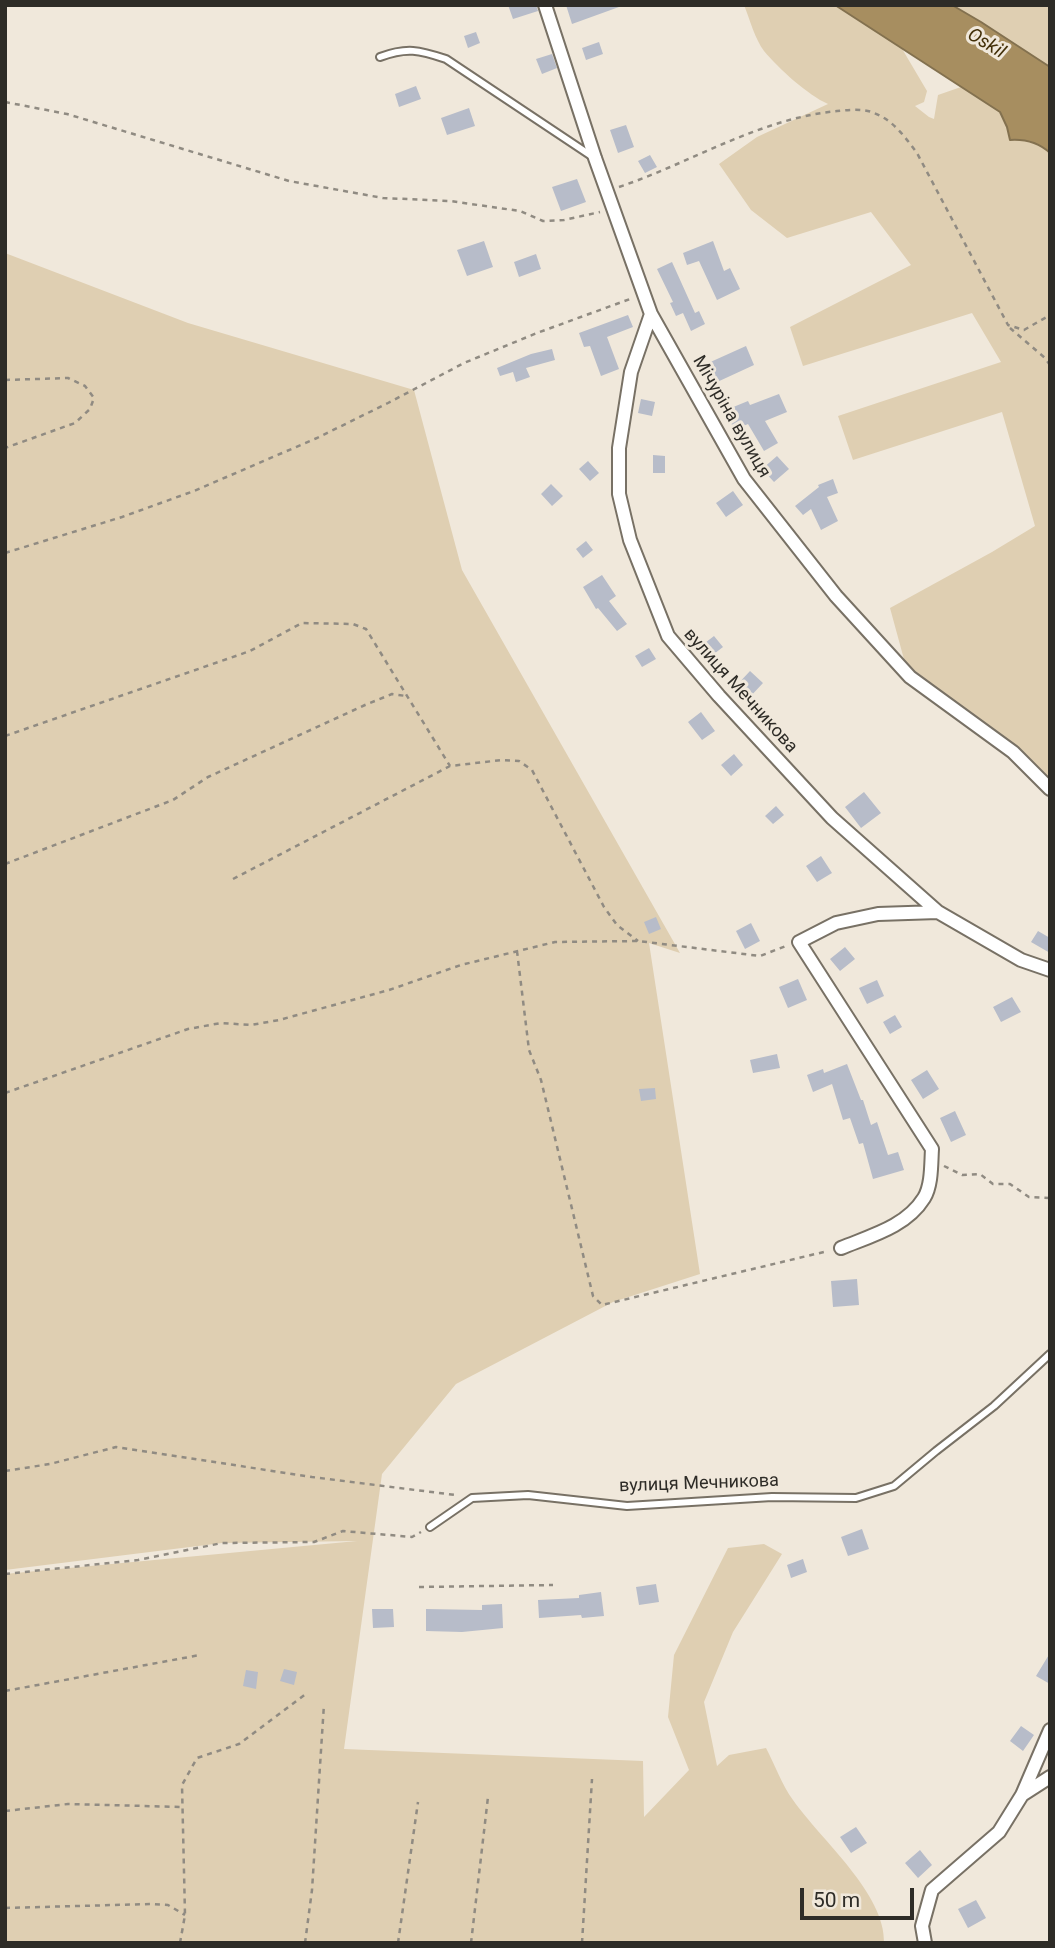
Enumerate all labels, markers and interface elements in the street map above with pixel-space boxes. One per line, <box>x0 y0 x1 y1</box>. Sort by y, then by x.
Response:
water label: Oskil <box>963 24 1009 64</box>
street label: Мічуріна вулиця <box>687 352 775 482</box>
street label: вулиця Мечникова <box>678 624 802 758</box>
street label: вулиця Мечникова <box>619 1470 779 1498</box>
scale bar <box>803 1874 917 1918</box>
text: 50 m <box>813 1888 860 1912</box>

